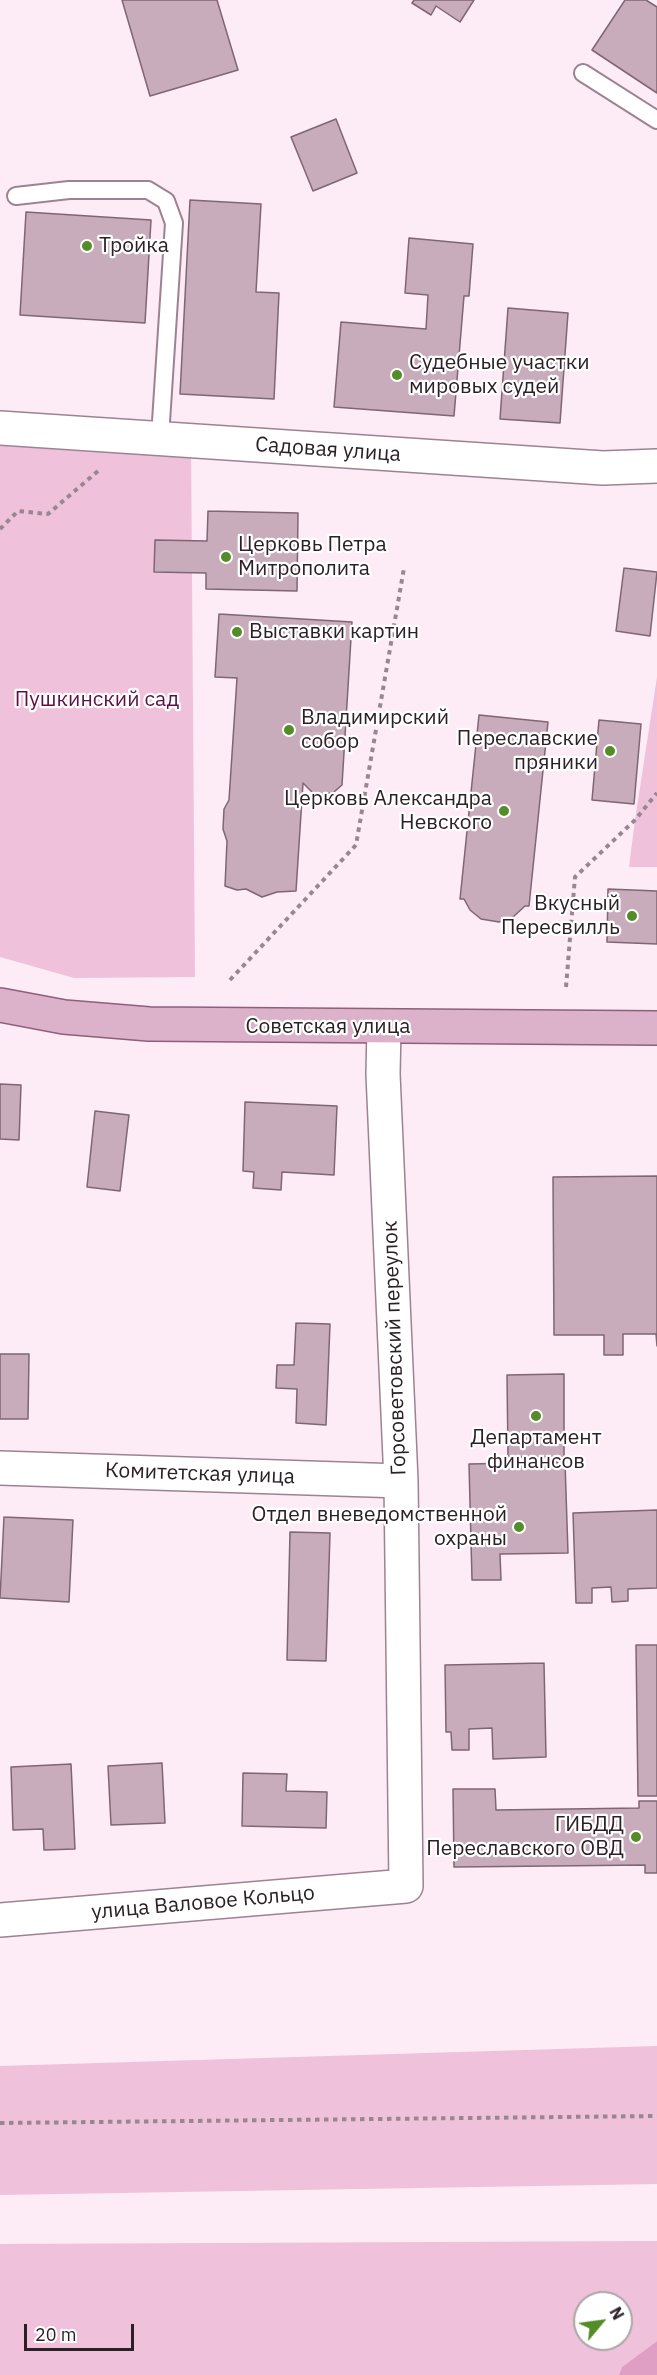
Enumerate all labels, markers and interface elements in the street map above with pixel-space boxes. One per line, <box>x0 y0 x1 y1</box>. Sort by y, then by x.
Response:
place label: Тройка <box>99 233 169 259</box>
marker: Тройка <box>80 239 94 253</box>
place label: Судебные участки мировых судей <box>409 350 590 400</box>
marker: Судебные участки мировых судей <box>390 368 404 382</box>
street label: Садовая улица <box>254 432 402 468</box>
place label: Церковь Петра Митрополита <box>238 532 387 582</box>
marker: Церковь Петра Митрополита <box>219 550 233 564</box>
place label: Выставки картин <box>249 619 419 645</box>
marker: Выставки картин <box>230 625 244 639</box>
park label: Пушкинский сад <box>15 687 179 713</box>
place label: Владимирский собор <box>301 705 449 755</box>
marker: Владимирский собор <box>282 723 296 737</box>
place label: Переславские пряники <box>457 726 598 776</box>
marker: Переславские пряники <box>603 744 617 758</box>
place label: Церковь Александра Невского <box>284 786 492 836</box>
marker: Церковь Александра Невского <box>497 804 511 818</box>
place label: Вкусный Пересвилль <box>501 891 620 941</box>
marker: Вкусный Пересвилль <box>625 909 639 923</box>
street label: Советская улица <box>246 1014 410 1040</box>
street label: Горсоветовский переулок <box>378 1220 412 1476</box>
marker: Департамент финансов <box>529 1409 543 1423</box>
place label: Департамент финансов <box>470 1425 602 1475</box>
street label: Комитетская улица <box>105 1458 295 1490</box>
place label: Отдел вневедомственной охраны <box>252 1502 507 1552</box>
marker: Отдел вневедомственной охраны <box>512 1520 526 1534</box>
place label: ГИБДД Переславского ОВД <box>426 1812 624 1862</box>
marker: ГИБДД Переславского ОВД <box>629 1830 643 1844</box>
street label: улица Валовое Кольцо <box>90 1881 316 1925</box>
north arrow <box>573 2291 633 2351</box>
text: N <box>605 2303 629 2323</box>
scale bar <box>27 2312 136 2350</box>
text: 20 m <box>35 2323 77 2346</box>

